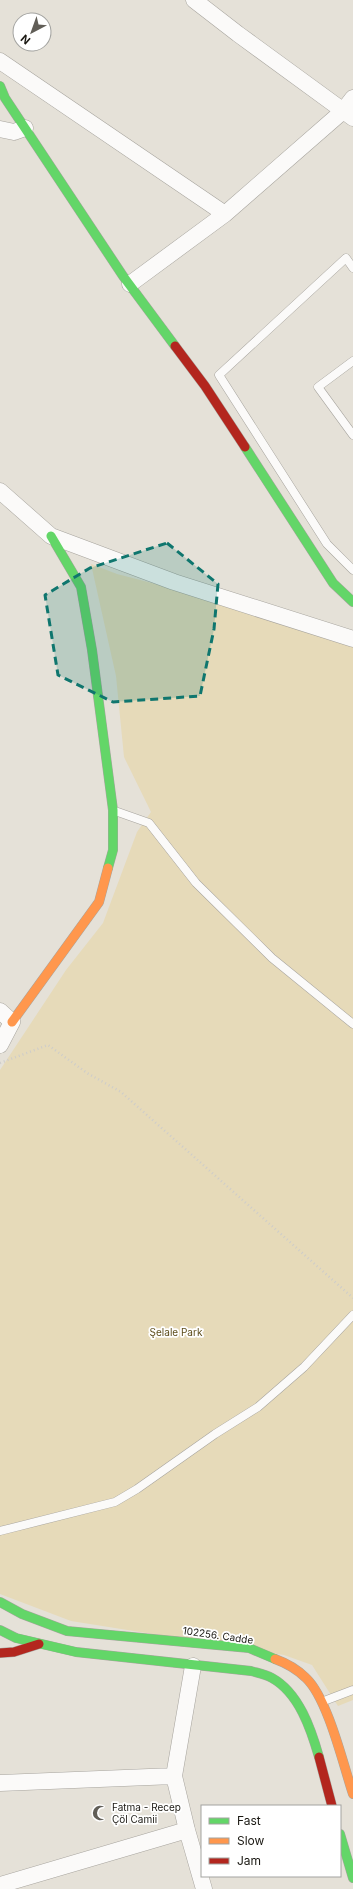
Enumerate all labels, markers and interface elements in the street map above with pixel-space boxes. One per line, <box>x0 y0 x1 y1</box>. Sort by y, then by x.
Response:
north arrow <box>12 12 52 52</box>
text: N <box>18 32 33 48</box>
park label: Şelale Park <box>150 1326 203 1338</box>
street label: 102256. Cadde <box>182 1624 254 1646</box>
place label: Fatma - Recep Çöl Camii <box>112 1801 181 1825</box>
mosque icon: Fatma - Recep Çöl Camii <box>91 1804 109 1822</box>
legend <box>201 1805 341 1877</box>
text: Fast <box>237 1813 261 1828</box>
text: Slow <box>237 1833 265 1848</box>
text: Jam <box>237 1853 261 1868</box>

